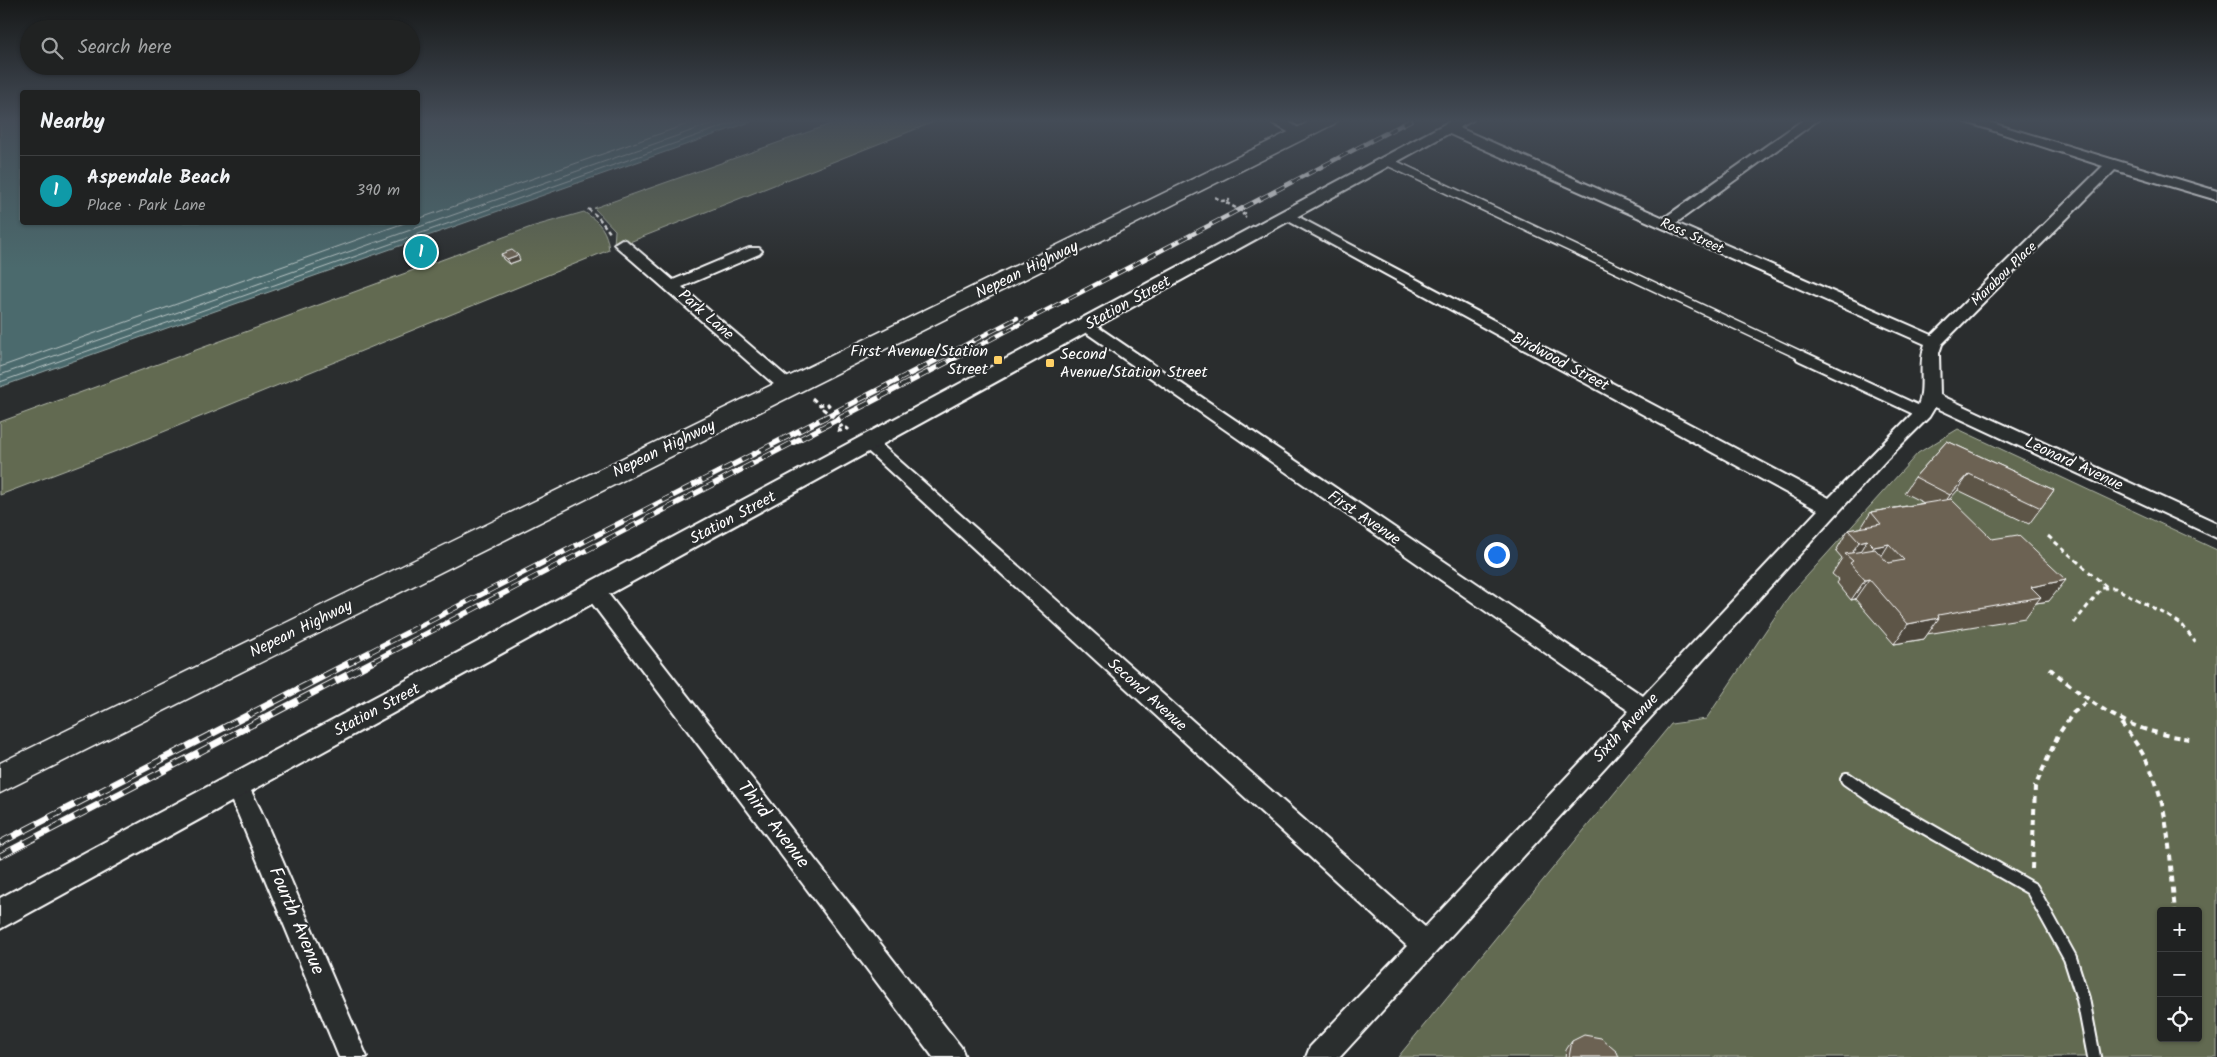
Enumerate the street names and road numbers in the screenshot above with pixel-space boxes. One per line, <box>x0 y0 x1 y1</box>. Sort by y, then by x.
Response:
street label: Ross Street <box>1657 212 1728 260</box>
street label: Nepean Highway <box>971 234 1083 306</box>
street label: Marabou Place <box>1966 236 2043 311</box>
street label: Station Street <box>1080 269 1176 337</box>
street label: Park Lane <box>672 283 740 347</box>
street label: Birdwood Street <box>1507 326 1614 399</box>
street label: Nepean Highway <box>608 413 720 485</box>
street label: Leonard Avenue <box>2021 430 2127 498</box>
street label: Station Street <box>685 484 782 551</box>
street label: First Avenue <box>1322 484 1406 552</box>
street label: Nepean Highway <box>245 593 357 665</box>
street label: Second Avenue <box>1101 652 1193 738</box>
street label: Station Street <box>329 676 426 743</box>
street label: Sixth Avenue <box>1587 688 1665 768</box>
street label: Third Avenue <box>729 775 817 876</box>
street label: Fourth Avenue <box>260 862 332 980</box>

